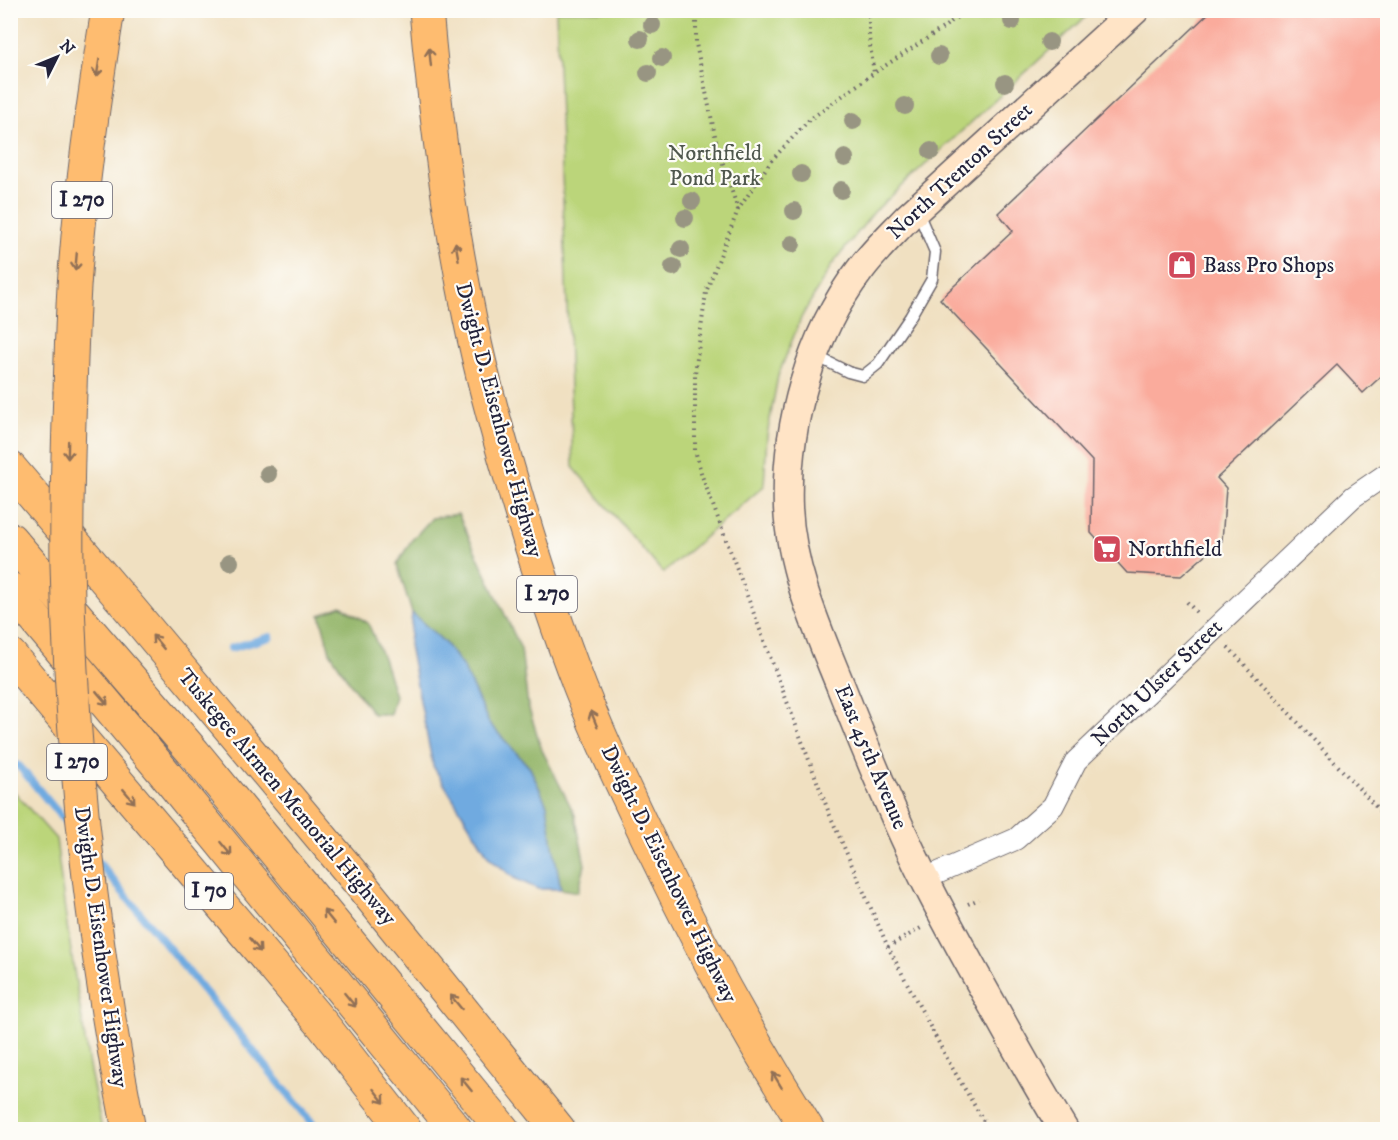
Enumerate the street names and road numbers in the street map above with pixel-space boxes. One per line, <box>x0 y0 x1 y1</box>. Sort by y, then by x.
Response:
street label: North Trenton Street <box>882 97 1038 245</box>
road number: I 270 <box>52 182 112 218</box>
street label: Dwight D. Eisenhower Highway <box>449 280 549 561</box>
road number: I 270 <box>517 576 577 612</box>
street label: North Ulster Street <box>1086 614 1228 752</box>
street label: Tuskegee Airmen Memorial Highway <box>172 663 403 931</box>
street label: East 45th Avenue <box>828 681 914 833</box>
street label: Dwight D. Eisenhower Highway <box>595 741 743 1008</box>
road number: I 270 <box>47 744 107 780</box>
street label: Dwight D. Eisenhower Highway <box>68 805 134 1090</box>
road number: I 70 <box>185 873 233 909</box>

